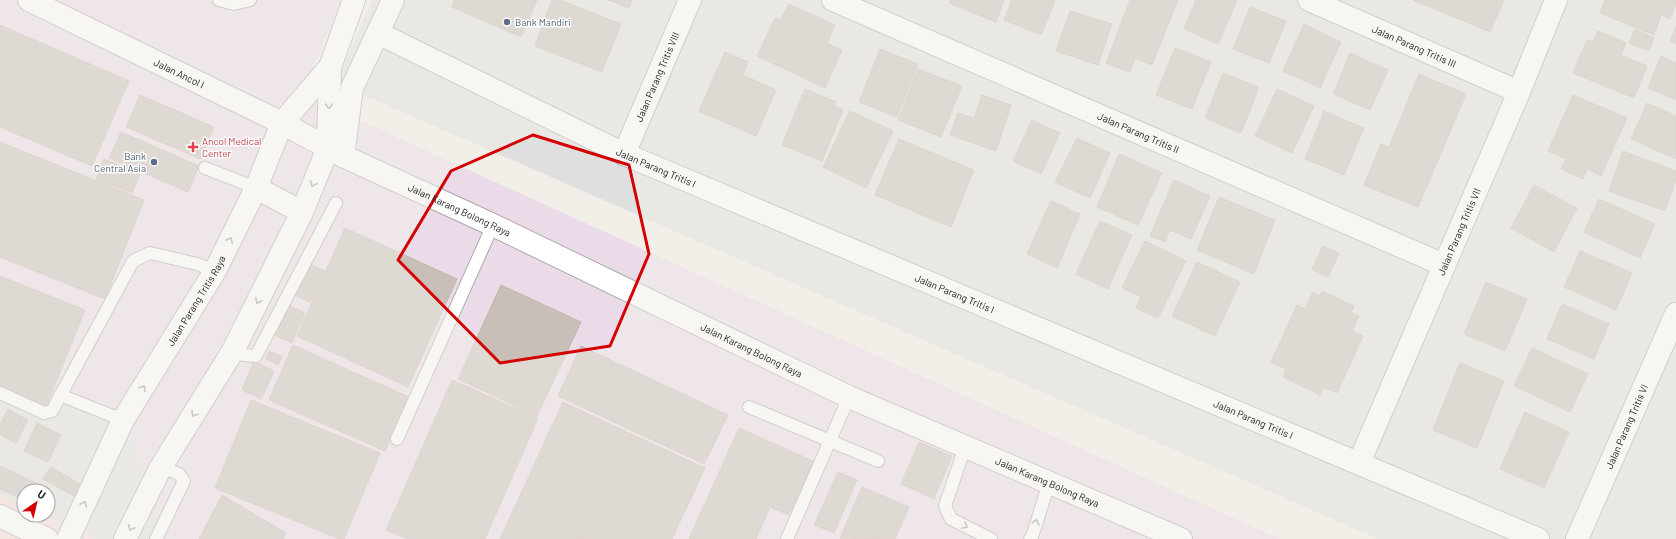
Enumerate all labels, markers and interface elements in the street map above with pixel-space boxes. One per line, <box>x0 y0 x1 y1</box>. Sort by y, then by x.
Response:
place label: Bank Mandiri <box>515 16 571 28</box>
marker: Bank Mandiri <box>502 17 512 27</box>
street label: Jalan Parang Tritis III <box>1371 23 1458 70</box>
street label: Jalan Parang Tritis VIII <box>633 30 682 123</box>
street label: Jalan Ancol I <box>152 56 206 90</box>
one-way arrow <box>325 103 333 109</box>
street label: Jalan Parang Tritis II <box>1096 110 1181 155</box>
place label: Ancol Medical Center <box>202 135 261 159</box>
marker: Ancol Medical Center <box>187 141 199 153</box>
street label: Jalan Parang Tritis I <box>614 145 698 190</box>
place label: Bank Central Asia <box>94 150 146 174</box>
marker: Bank Central Asia <box>149 157 159 167</box>
one-way arrow <box>310 180 318 187</box>
street label: Jalan Karang Bolong Raya <box>406 181 513 239</box>
street label: Jalan Parang Tritis VII <box>1435 186 1483 277</box>
one-way arrow <box>226 237 233 244</box>
street label: Jalan Parang Tritis Raya <box>164 254 228 348</box>
street label: Jalan Parang Tritis I <box>913 271 996 315</box>
one-way arrow <box>255 297 262 305</box>
street label: Jalan Karang Bolong Raya <box>699 320 804 380</box>
street label: Jalan Parang Tritis VI <box>1603 382 1650 471</box>
one-way arrow <box>138 385 145 392</box>
street label: Jalan Parang Tritis I <box>1212 397 1295 441</box>
one-way arrow <box>191 410 198 417</box>
street label: Jalan Karang Bolong Raya <box>994 454 1101 509</box>
north arrow <box>16 483 56 523</box>
text: U <box>35 487 48 502</box>
one-way arrow <box>79 500 87 508</box>
one-way arrow <box>1032 519 1040 526</box>
one-way arrow <box>961 521 968 529</box>
one-way arrow <box>128 524 135 531</box>

